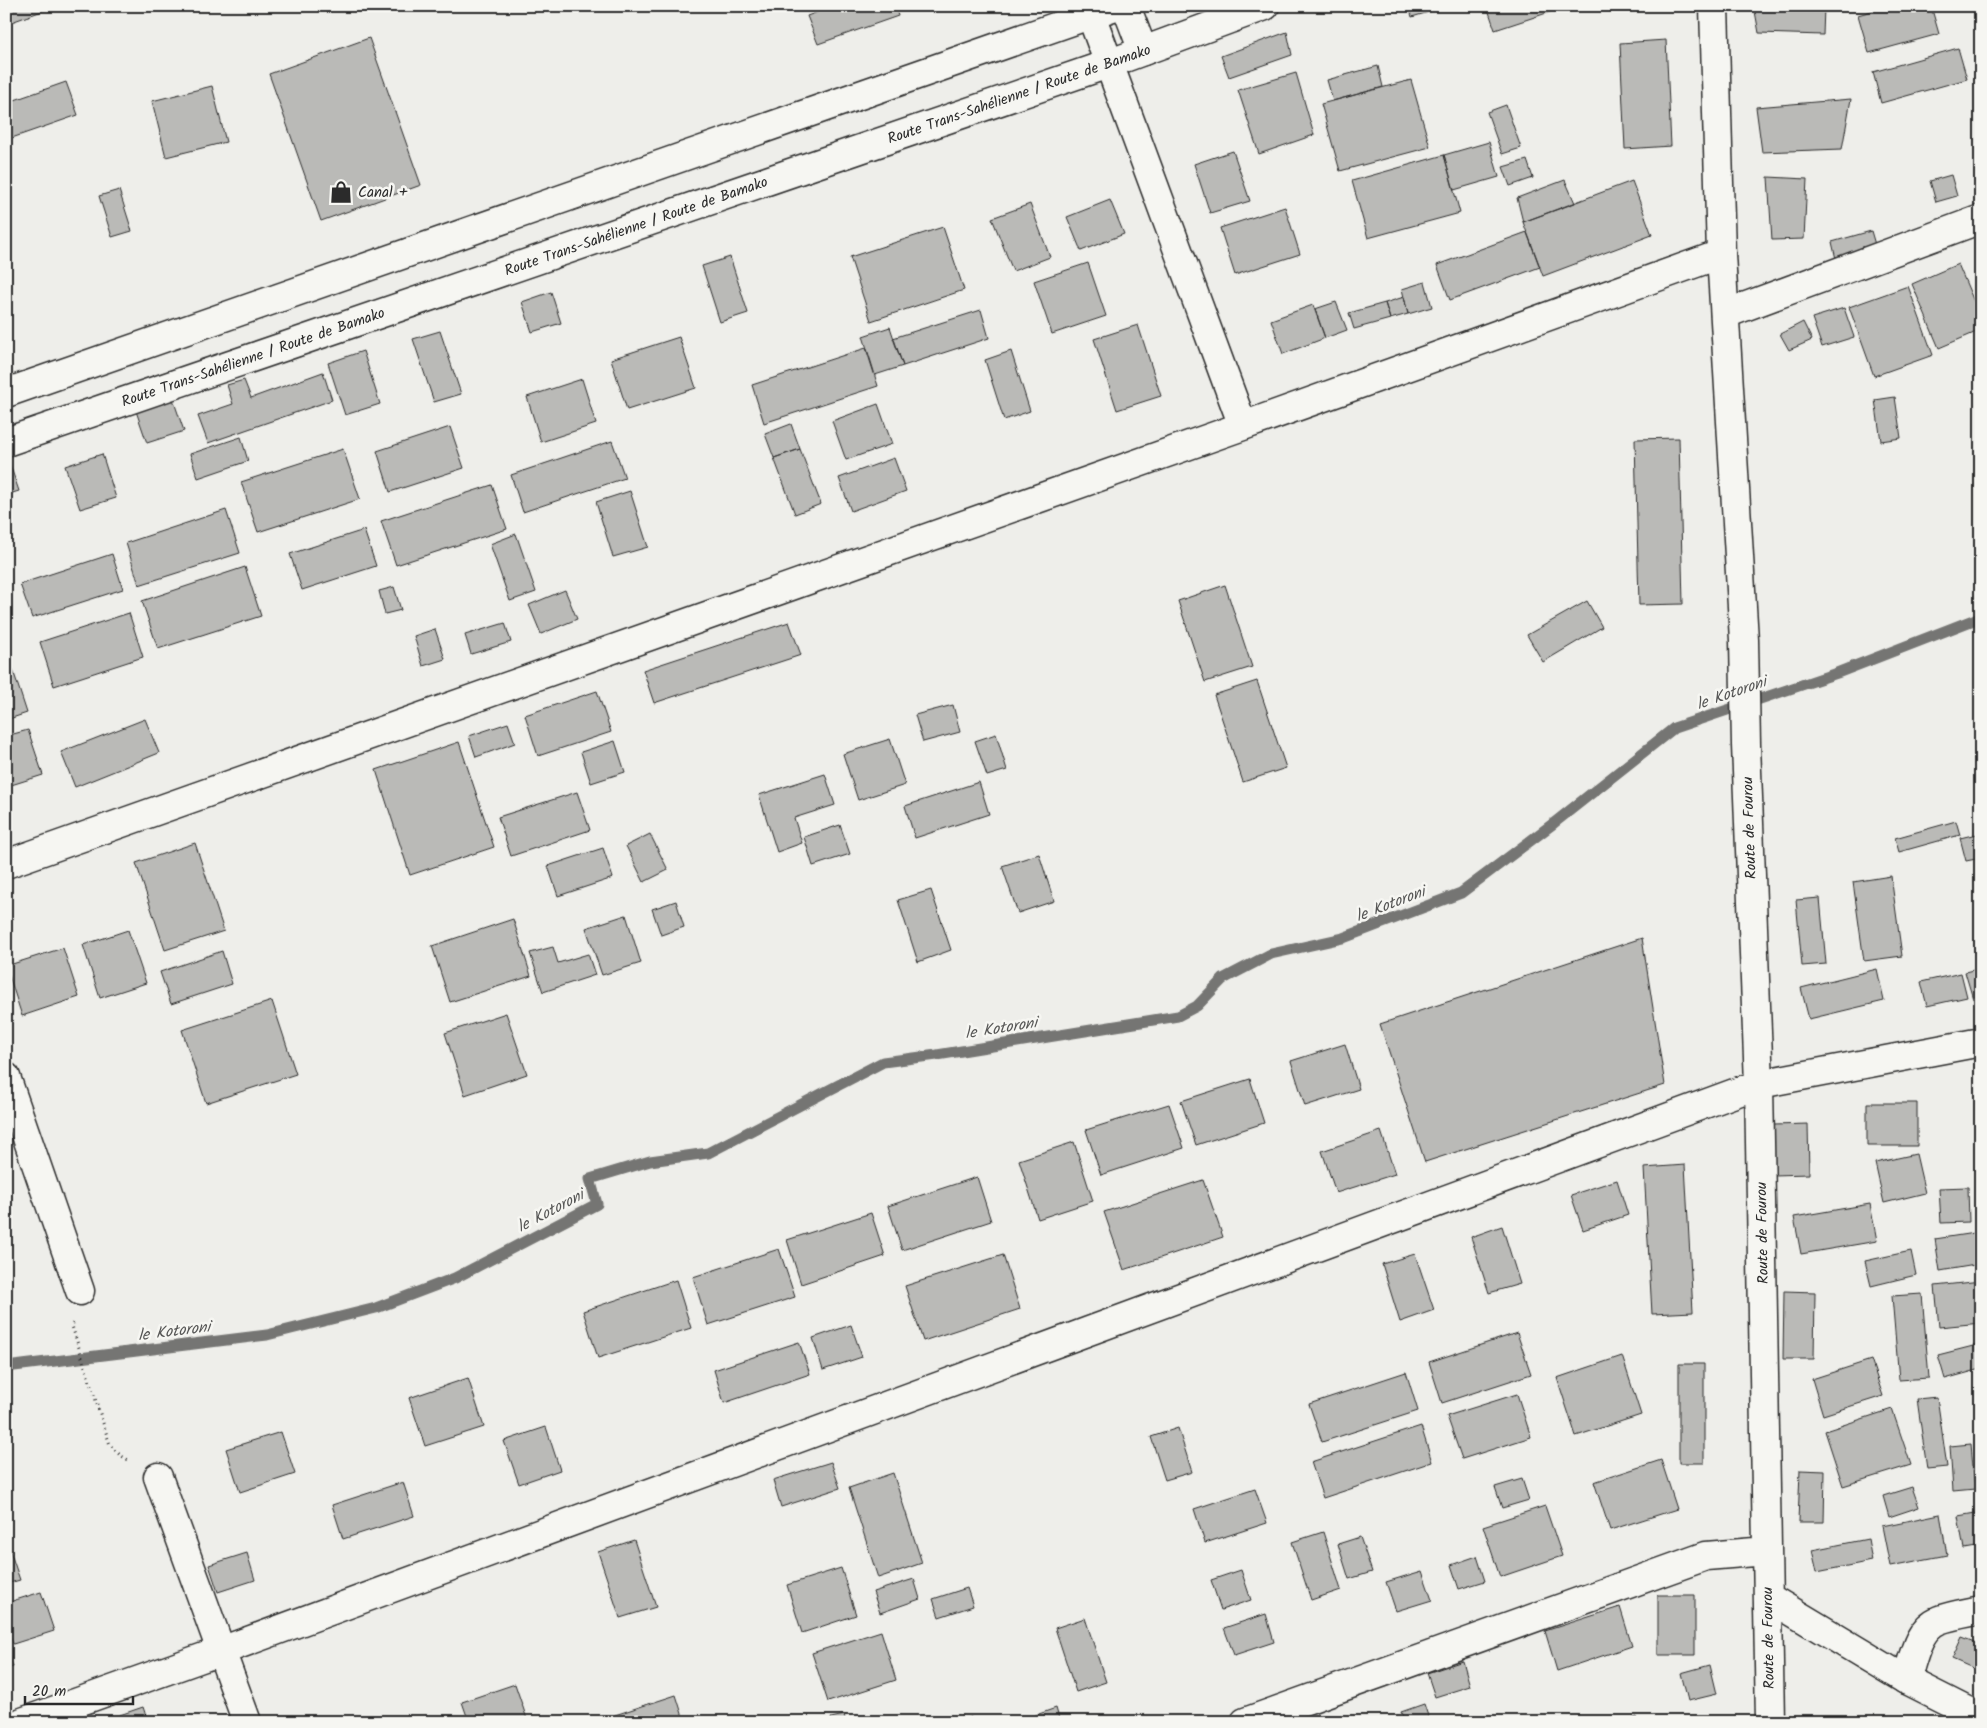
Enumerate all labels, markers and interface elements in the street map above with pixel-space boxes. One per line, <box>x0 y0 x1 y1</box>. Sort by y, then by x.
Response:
street label: Route Trans-Sahélienne / Route de Bamako <box>884 38 1155 151</box>
street label: Route Trans-Sahélienne / Route de Bamako <box>501 170 772 283</box>
shop icon: Canal + <box>328 179 354 205</box>
place label: Canal + <box>358 181 409 205</box>
street label: Route Trans-Sahélienne / Route de Bamako <box>118 301 389 414</box>
water label: le Kotoroni <box>1693 669 1773 717</box>
street label: Route de Fourou <box>1736 776 1764 880</box>
water label: le Kotoroni <box>1352 879 1432 929</box>
water label: le Kotoroni <box>963 1010 1042 1047</box>
water label: le Kotoroni <box>513 1182 591 1239</box>
street label: Route de Fourou <box>1750 1182 1776 1284</box>
water label: le Kotoroni <box>137 1314 215 1348</box>
street label: Route de Fourou <box>1756 1587 1782 1689</box>
scale bar <box>25 1673 132 1705</box>
text: 20 m <box>32 1680 66 1704</box>

